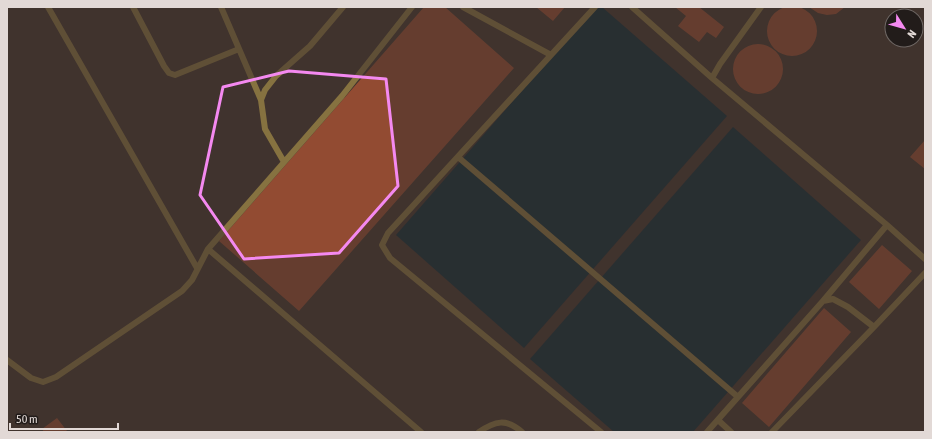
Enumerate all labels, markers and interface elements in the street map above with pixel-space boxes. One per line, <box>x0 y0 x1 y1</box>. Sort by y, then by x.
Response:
north arrow <box>884 8 924 48</box>
text: N <box>905 28 919 40</box>
scale bar <box>10 405 118 431</box>
text: 50 m <box>16 412 38 426</box>

